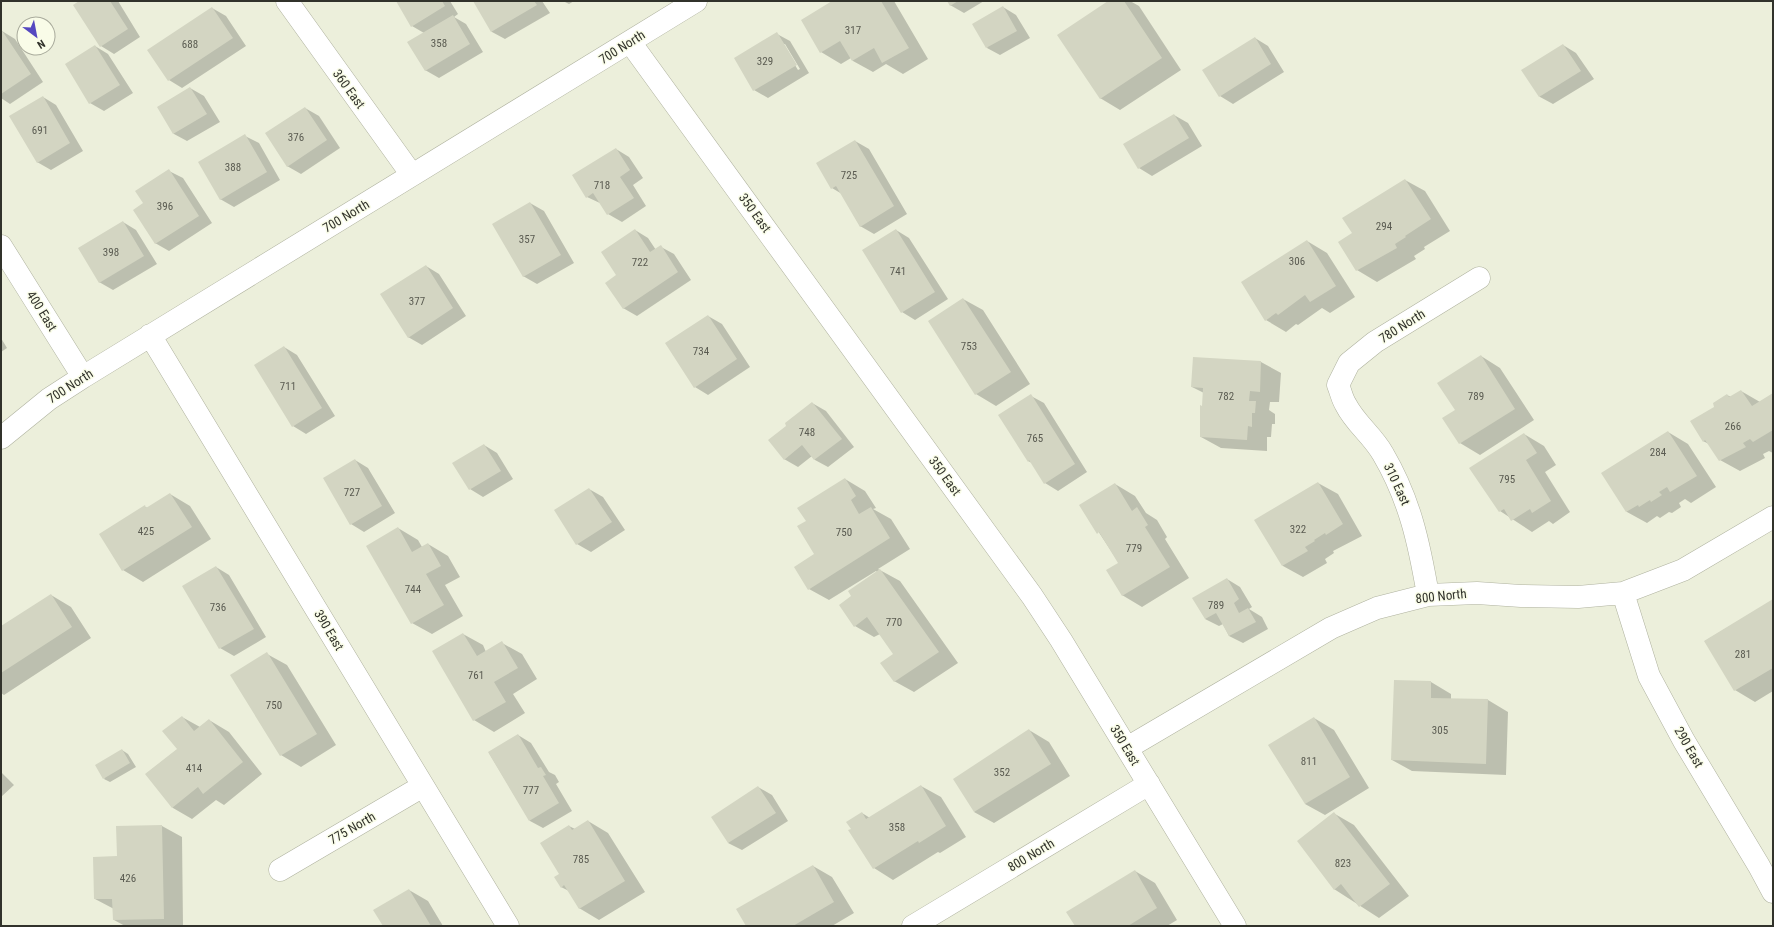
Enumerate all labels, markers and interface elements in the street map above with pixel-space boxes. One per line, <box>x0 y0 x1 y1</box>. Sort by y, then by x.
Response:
north arrow <box>16 16 56 56</box>
house number: 317 <box>845 24 861 37</box>
street label: 700 North <box>596 27 648 67</box>
text: N <box>35 37 47 51</box>
house number: 358 <box>431 37 447 50</box>
house number: 688 <box>182 38 198 51</box>
house number: 329 <box>757 55 773 68</box>
street label: 360 East <box>330 67 368 112</box>
house number: 691 <box>32 124 48 137</box>
house number: 376 <box>288 131 304 144</box>
house number: 388 <box>225 161 241 174</box>
house number: 725 <box>841 169 857 182</box>
house number: 718 <box>594 179 610 192</box>
street label: 350 East <box>736 191 774 236</box>
street label: 700 North <box>320 196 372 236</box>
house number: 396 <box>157 200 173 213</box>
house number: 294 <box>1376 220 1393 233</box>
house number: 357 <box>519 233 535 246</box>
house number: 398 <box>103 246 119 259</box>
house number: 306 <box>1289 255 1305 268</box>
house number: 722 <box>632 256 648 269</box>
house number: 741 <box>890 265 906 278</box>
street label: 400 East <box>24 288 60 334</box>
house number: 377 <box>409 295 425 308</box>
street label: 780 North <box>1376 306 1428 346</box>
house number: 753 <box>961 340 977 353</box>
house number: 734 <box>693 345 710 358</box>
street label: 700 North <box>44 366 96 406</box>
house number: 711 <box>280 380 296 393</box>
house number: 782 <box>1218 390 1234 403</box>
house number: 789 <box>1468 390 1484 403</box>
house number: 266 <box>1725 420 1741 433</box>
house number: 748 <box>799 426 815 439</box>
house number: 765 <box>1027 432 1043 445</box>
house number: 284 <box>1650 446 1667 459</box>
street label: 350 East <box>926 454 964 499</box>
street label: 310 East <box>1381 461 1413 508</box>
house number: 795 <box>1499 473 1515 486</box>
house number: 727 <box>344 486 360 499</box>
house number: 322 <box>1290 523 1306 536</box>
house number: 425 <box>138 525 154 538</box>
house number: 750 <box>836 526 852 539</box>
house number: 779 <box>1126 542 1142 555</box>
house number: 744 <box>405 583 422 596</box>
street label: 800 North <box>1415 586 1467 606</box>
house number: 789 <box>1208 599 1224 612</box>
house number: 736 <box>210 601 226 614</box>
street label: 390 East <box>311 607 347 653</box>
house number: 770 <box>886 616 902 629</box>
house number: 281 <box>1735 648 1751 661</box>
house number: 761 <box>468 669 484 682</box>
house number: 750 <box>266 699 282 712</box>
street label: 350 East <box>1107 722 1143 768</box>
house number: 305 <box>1432 724 1448 737</box>
street label: 290 East <box>1671 724 1707 770</box>
house number: 811 <box>1301 755 1317 768</box>
house number: 414 <box>186 762 203 775</box>
house number: 352 <box>994 766 1010 779</box>
house number: 777 <box>523 784 539 797</box>
street label: 775 North <box>326 809 378 847</box>
house number: 358 <box>889 821 905 834</box>
street label: 800 North <box>1005 835 1057 875</box>
house number: 785 <box>573 853 589 866</box>
house number: 823 <box>1335 857 1351 870</box>
house number: 426 <box>120 872 136 885</box>

